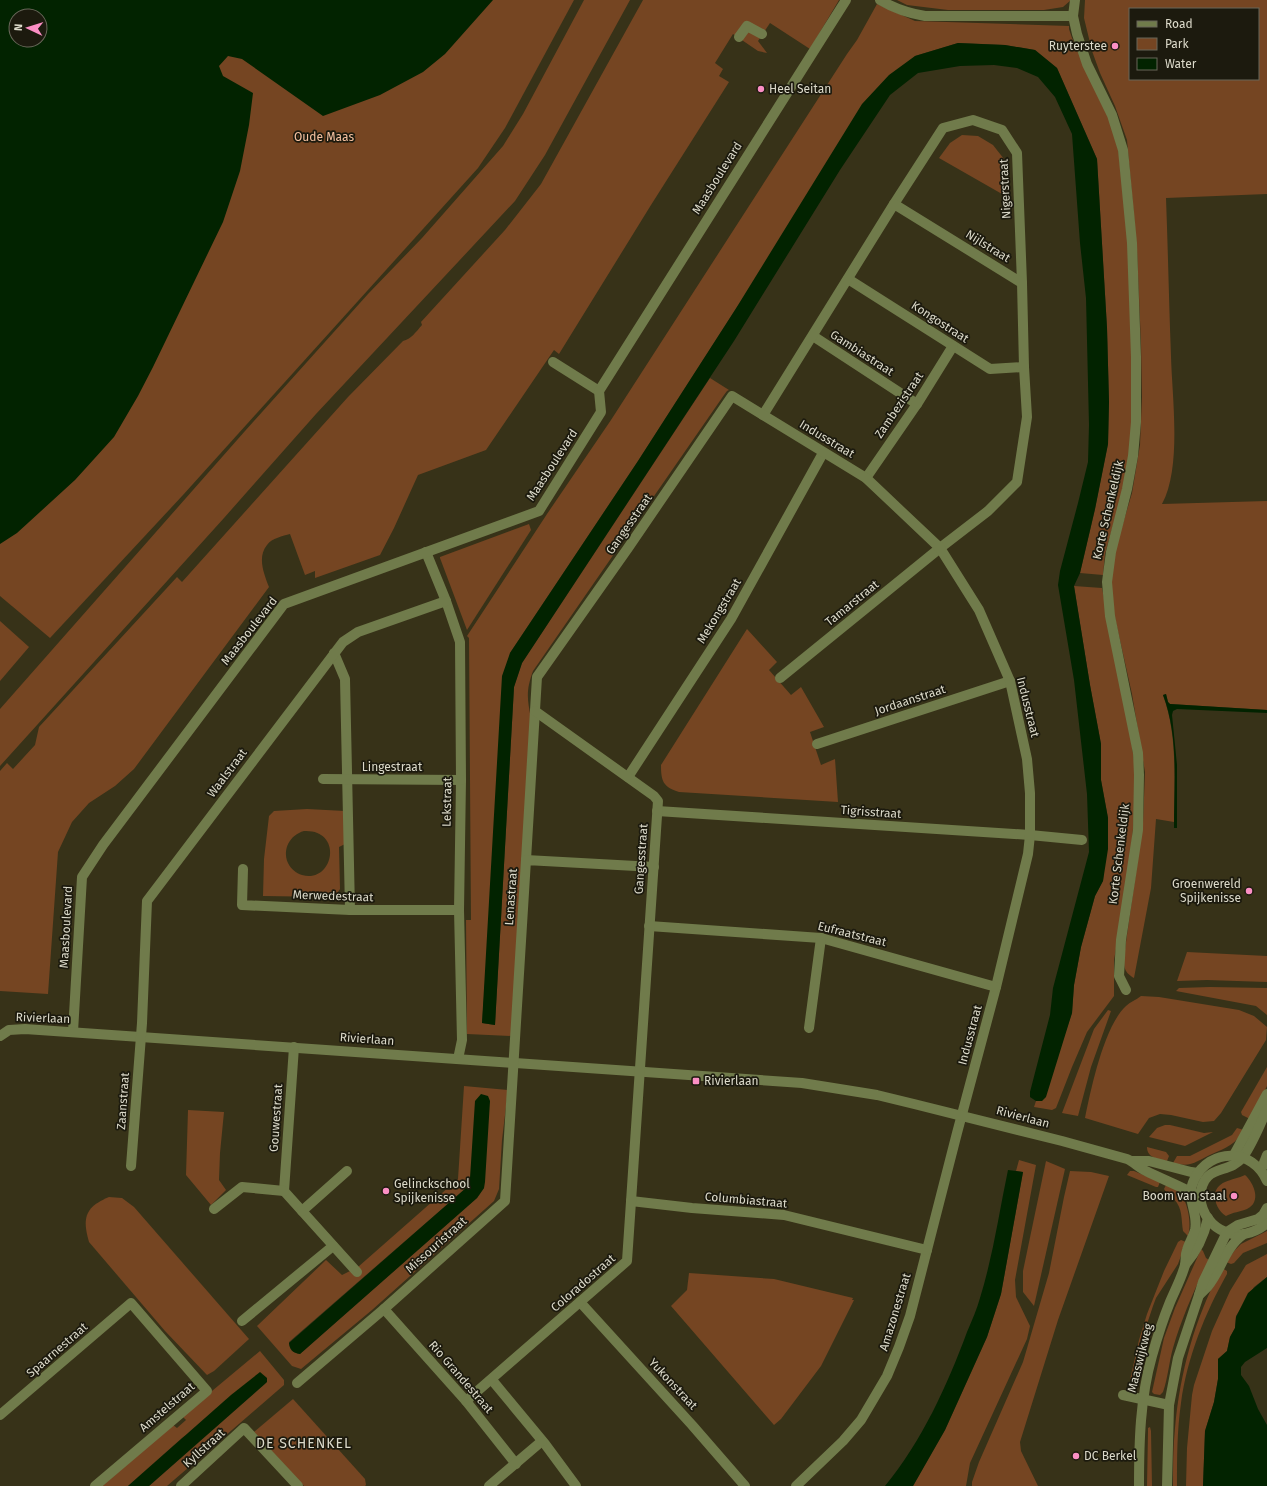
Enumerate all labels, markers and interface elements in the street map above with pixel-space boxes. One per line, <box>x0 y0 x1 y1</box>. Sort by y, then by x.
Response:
north arrow <box>8 8 48 48</box>
legend <box>1129 8 1259 80</box>
text: Road <box>1165 17 1193 31</box>
text: N <box>12 23 25 31</box>
text: Park <box>1165 37 1189 51</box>
place label: Ruyterstee <box>1049 39 1107 53</box>
marker: Ruyterstee <box>1110 41 1120 51</box>
text: Water <box>1165 57 1197 71</box>
place label: Heel Seitan <box>769 82 831 96</box>
marker: Heel Seitan <box>756 84 766 94</box>
park label: Oude Maas <box>294 130 354 144</box>
street label: Maasboulevard <box>689 139 745 217</box>
street label: Nigerstraat <box>996 158 1014 219</box>
street label: Nijlstraat <box>963 227 1013 266</box>
street label: Kongostraat <box>909 298 972 346</box>
street label: Gambiastraat <box>828 327 897 379</box>
street label: Zambezistraat <box>872 369 927 441</box>
street label: Indusstraat <box>797 417 858 461</box>
street label: Maasboulevard <box>524 427 580 503</box>
street label: Korte Schenkeldijk <box>1090 458 1126 561</box>
street label: Gangesstraat <box>603 490 655 557</box>
street label: Mekongstraat <box>694 575 744 646</box>
street label: Tamarstraat <box>822 577 882 629</box>
street label: Maasboulevard <box>218 594 280 668</box>
street label: Indusstraat <box>1014 675 1042 739</box>
street label: Jordaanstraat <box>873 682 948 718</box>
street label: Waalstraat <box>204 745 250 800</box>
street label: Lingestraat <box>362 760 423 774</box>
street label: Lekstraat <box>440 776 454 827</box>
street label: Korte Schenkeldijk <box>1106 802 1132 905</box>
street label: Tigrisstraat <box>840 803 902 821</box>
street label: Gangesstraat <box>632 823 650 895</box>
street label: Lenastraat <box>502 867 520 926</box>
place label: Groenwereld Spijkenisse <box>1172 877 1241 905</box>
street label: Maasboulevard <box>57 885 75 969</box>
marker: Groenwereld Spijkenisse <box>1244 886 1254 896</box>
street label: Merwedestraat <box>292 888 374 904</box>
street label: Eufraatstraat <box>816 919 888 949</box>
street label: Indusstraat <box>955 1003 985 1067</box>
street label: Rivierlaan <box>15 1010 71 1026</box>
street label: Rivierlaan <box>339 1030 395 1048</box>
street label: Zaanstraat <box>114 1071 132 1130</box>
place label: Rivierlaan <box>704 1074 759 1088</box>
marker: Rivierlaan <box>691 1076 701 1086</box>
street label: Gouwestraat <box>267 1083 285 1152</box>
street label: Rivierlaan <box>995 1103 1051 1131</box>
place label: Gelinckschool Spijkenisse <box>394 1177 470 1205</box>
marker: Gelinckschool Spijkenisse <box>381 1186 391 1196</box>
street label: Columbiastraat <box>704 1189 788 1211</box>
place label: Boom van staal <box>1143 1189 1226 1203</box>
marker: Boom van staal <box>1229 1191 1239 1201</box>
street label: Missouristraat <box>403 1213 470 1276</box>
street label: Coloradostraat <box>548 1251 618 1315</box>
street label: Amazonestraat <box>876 1271 914 1353</box>
street label: Spaarnestraat <box>24 1319 91 1380</box>
street label: Maaswijkweg <box>1125 1321 1156 1394</box>
street label: Rio Grandestraat <box>426 1338 497 1417</box>
street label: Yukonstraat <box>646 1356 701 1413</box>
street label: Amstelstraat <box>137 1379 198 1435</box>
street label: Kyllstraat <box>180 1425 228 1470</box>
district label: DE SCHENKEL <box>256 1435 352 1452</box>
place label: DC Berkel <box>1084 1449 1137 1463</box>
marker: DC Berkel <box>1071 1451 1081 1461</box>

